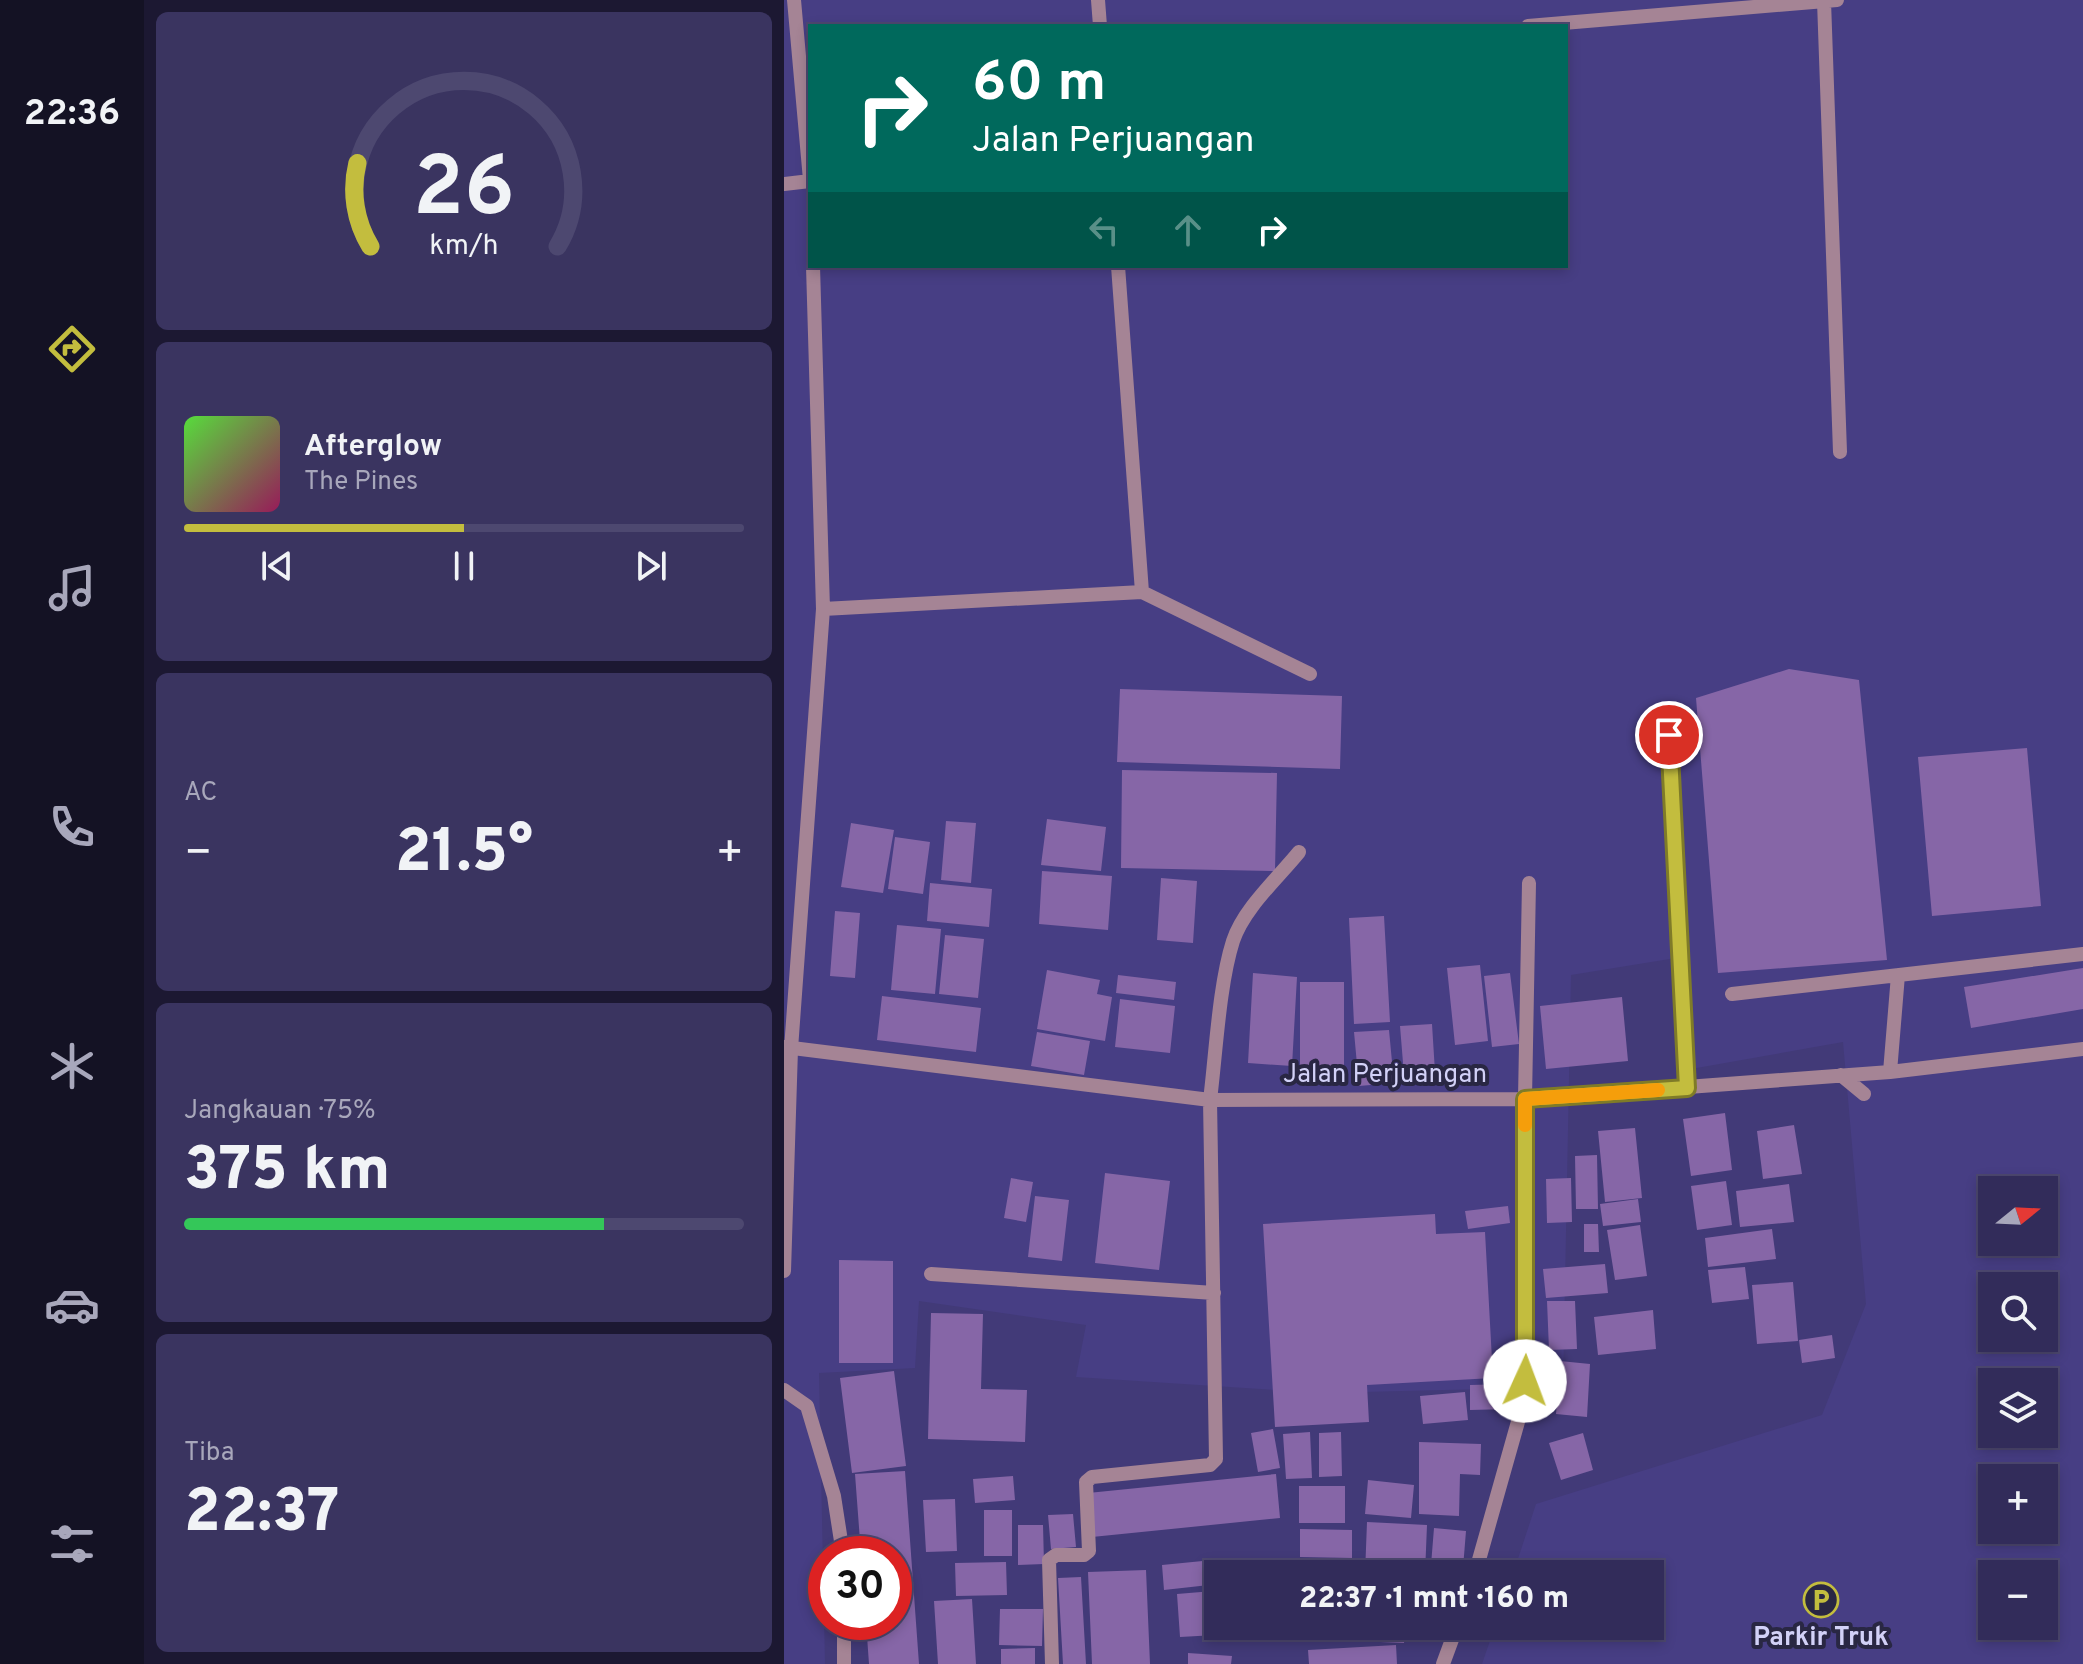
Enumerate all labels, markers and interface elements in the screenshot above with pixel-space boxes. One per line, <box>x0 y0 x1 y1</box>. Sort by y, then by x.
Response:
text: 60 m <box>972 50 1106 120</box>
icon: right <box>840 56 944 160</box>
text: 22:36 <box>24 92 120 138</box>
text: Jalan Perjuangan <box>972 119 1255 165</box>
text: 26 <box>413 140 515 245</box>
icon: left <box>1082 208 1126 252</box>
icon: ahead <box>1166 208 1210 252</box>
icon: right <box>1250 208 1294 252</box>
text: km/h <box>429 229 499 265</box>
icon: directions <box>44 321 100 377</box>
text: Afterglow <box>304 429 442 466</box>
text: The Pines <box>304 466 418 499</box>
icon: previous <box>255 544 299 588</box>
icon: pause <box>442 544 486 588</box>
icon: next <box>629 544 673 588</box>
icon: music <box>44 560 100 616</box>
pin <box>1635 701 1703 769</box>
icon: arrive <box>1647 713 1691 757</box>
text: AC <box>184 777 217 810</box>
icon: phone <box>44 799 100 855</box>
text: 21.5° <box>395 817 533 893</box>
text: − <box>184 827 212 883</box>
text: + <box>716 827 744 883</box>
icon: climate <box>44 1038 100 1094</box>
street label: Jalan Perjuangan <box>1283 1059 1487 1092</box>
text: Jangkauan · 75% <box>184 1095 376 1128</box>
text: 375 km <box>184 1135 390 1211</box>
north arrow <box>1978 1176 2058 1256</box>
map controls <box>1978 1176 2058 1640</box>
button: search <box>1978 1272 2058 1352</box>
icon: car <box>44 1277 100 1333</box>
position arrow <box>1483 1339 1567 1423</box>
button: layers <box>1978 1368 2058 1448</box>
text: Tiba <box>184 1437 234 1470</box>
button: + <box>1978 1464 2058 1544</box>
text: 22:37 <box>184 1477 340 1553</box>
icon: filters <box>44 1516 100 1572</box>
speed limit sign: 30 <box>808 1536 912 1640</box>
button: − <box>1978 1560 2058 1640</box>
text: 22:37 · 1 mnt · 160 m <box>1299 1581 1569 1618</box>
parking icon: Parkir Truk <box>1802 1581 1840 1619</box>
place label: Parkir Truk <box>1753 1622 1889 1655</box>

